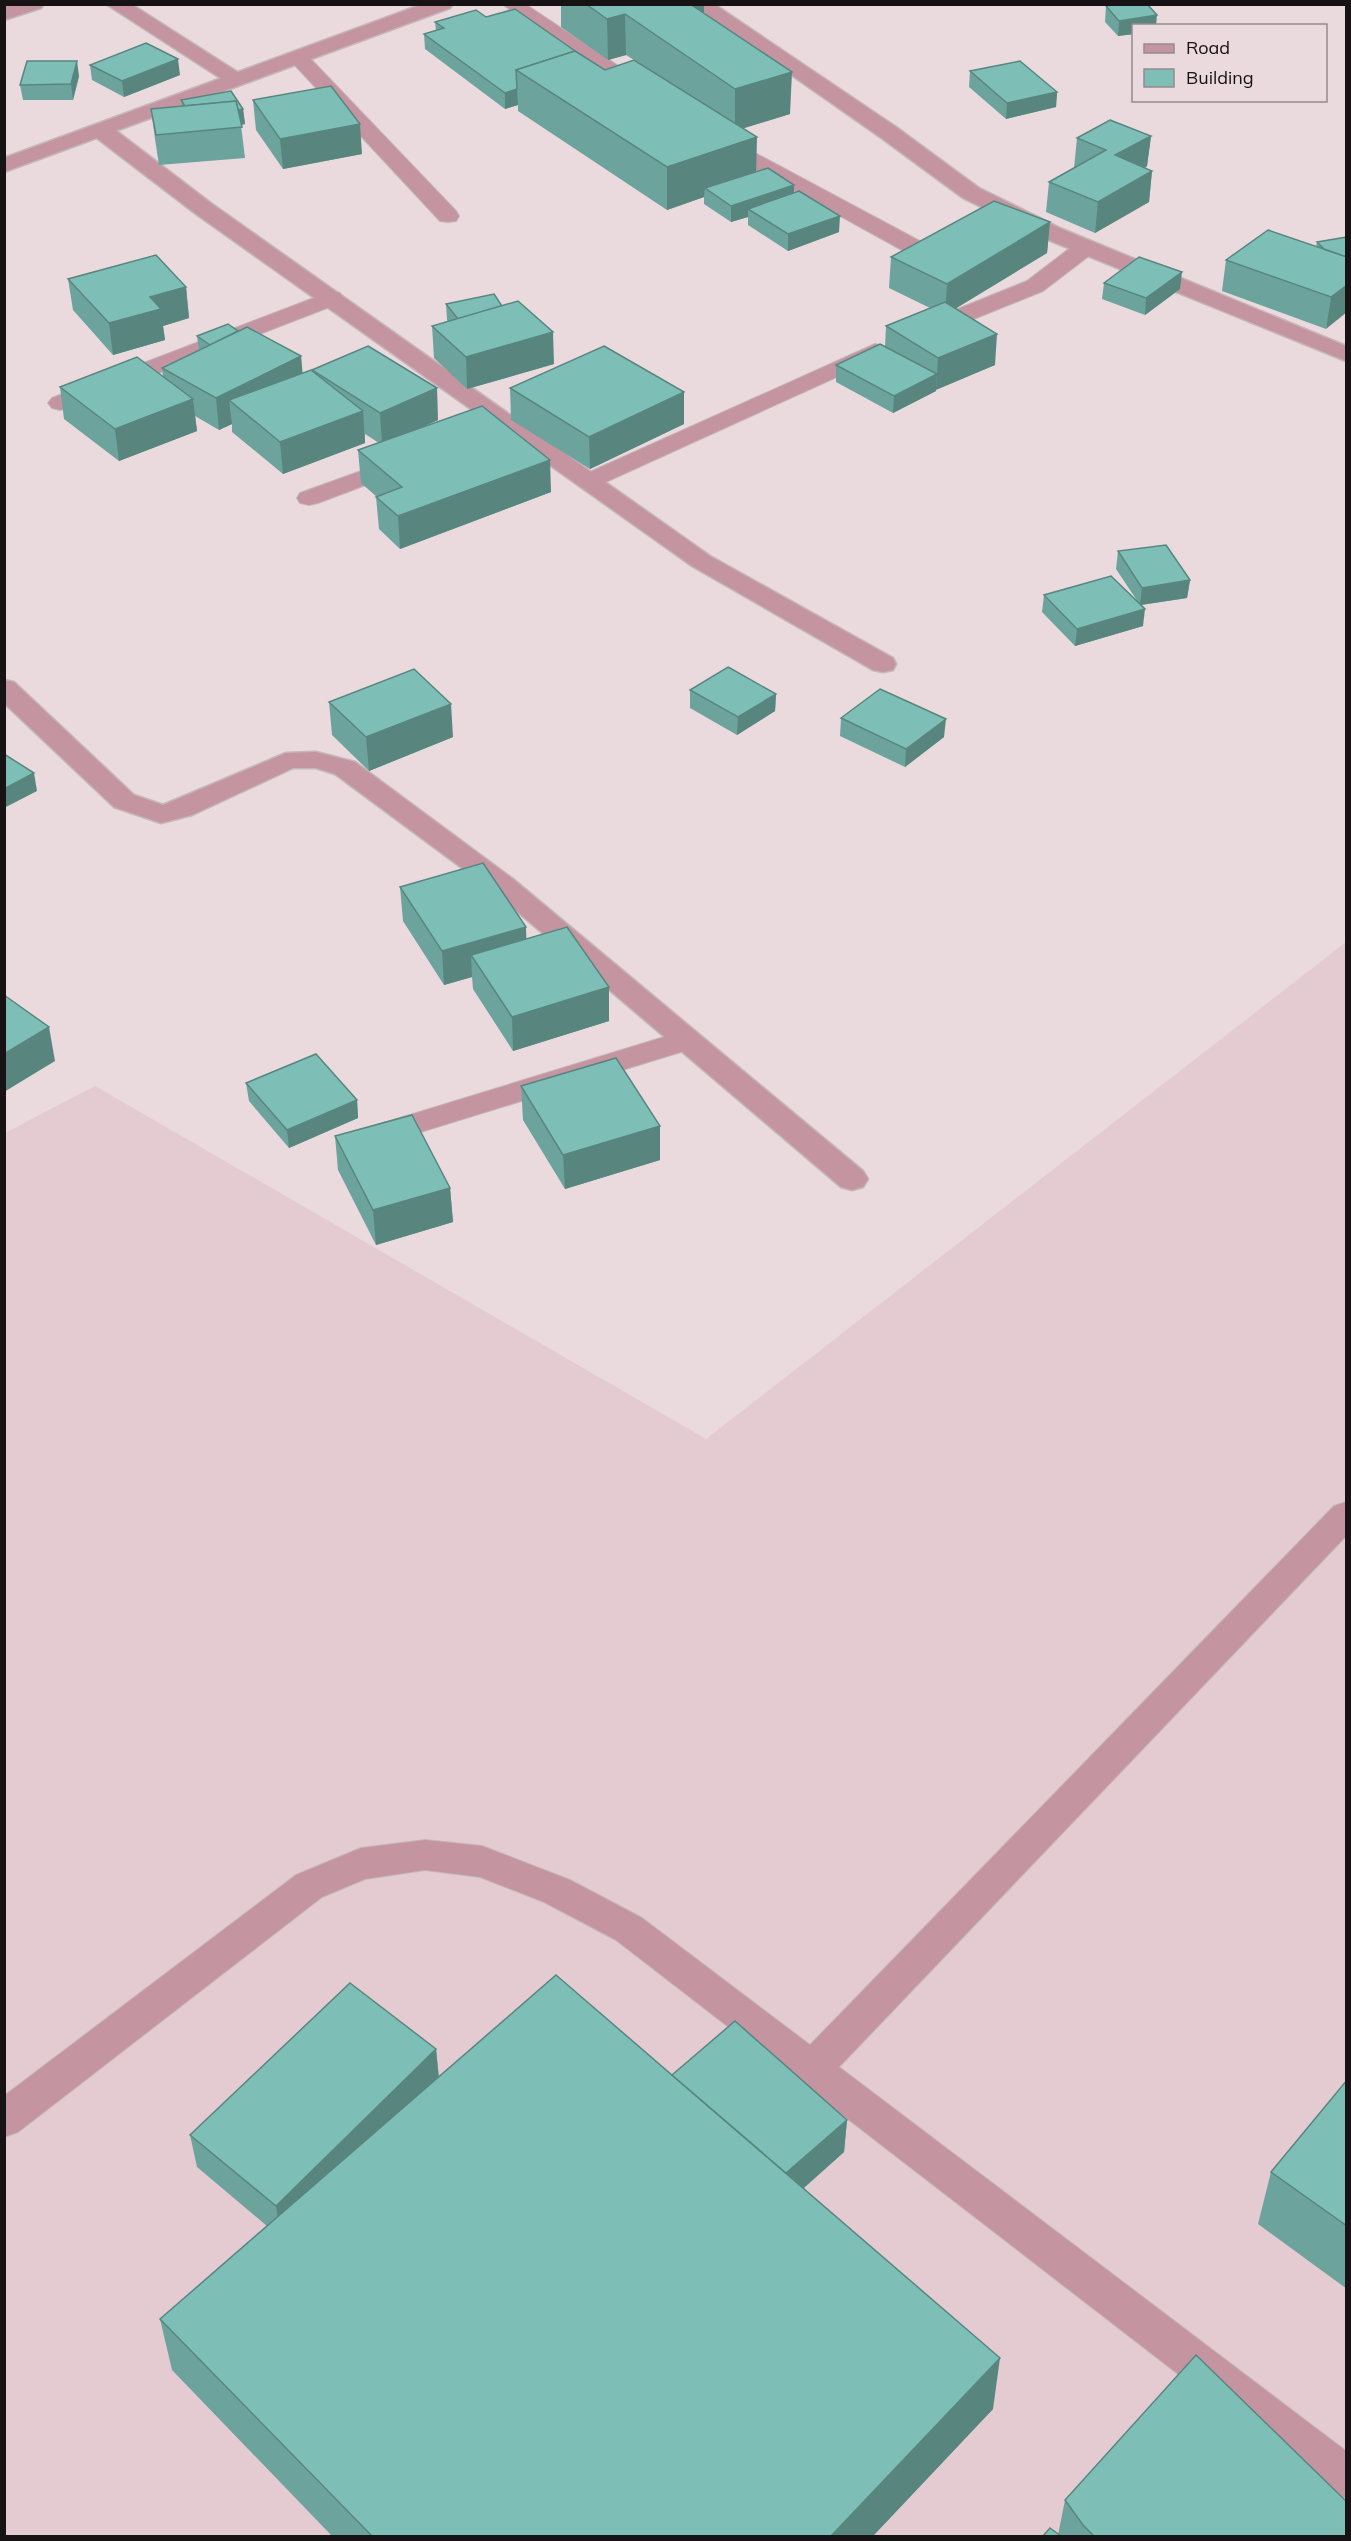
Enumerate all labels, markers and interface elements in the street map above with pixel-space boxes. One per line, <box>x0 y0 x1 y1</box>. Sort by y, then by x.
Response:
legend <box>1132 24 1327 102</box>
text: Road <box>1186 36 1230 59</box>
text: Building <box>1186 66 1254 89</box>

